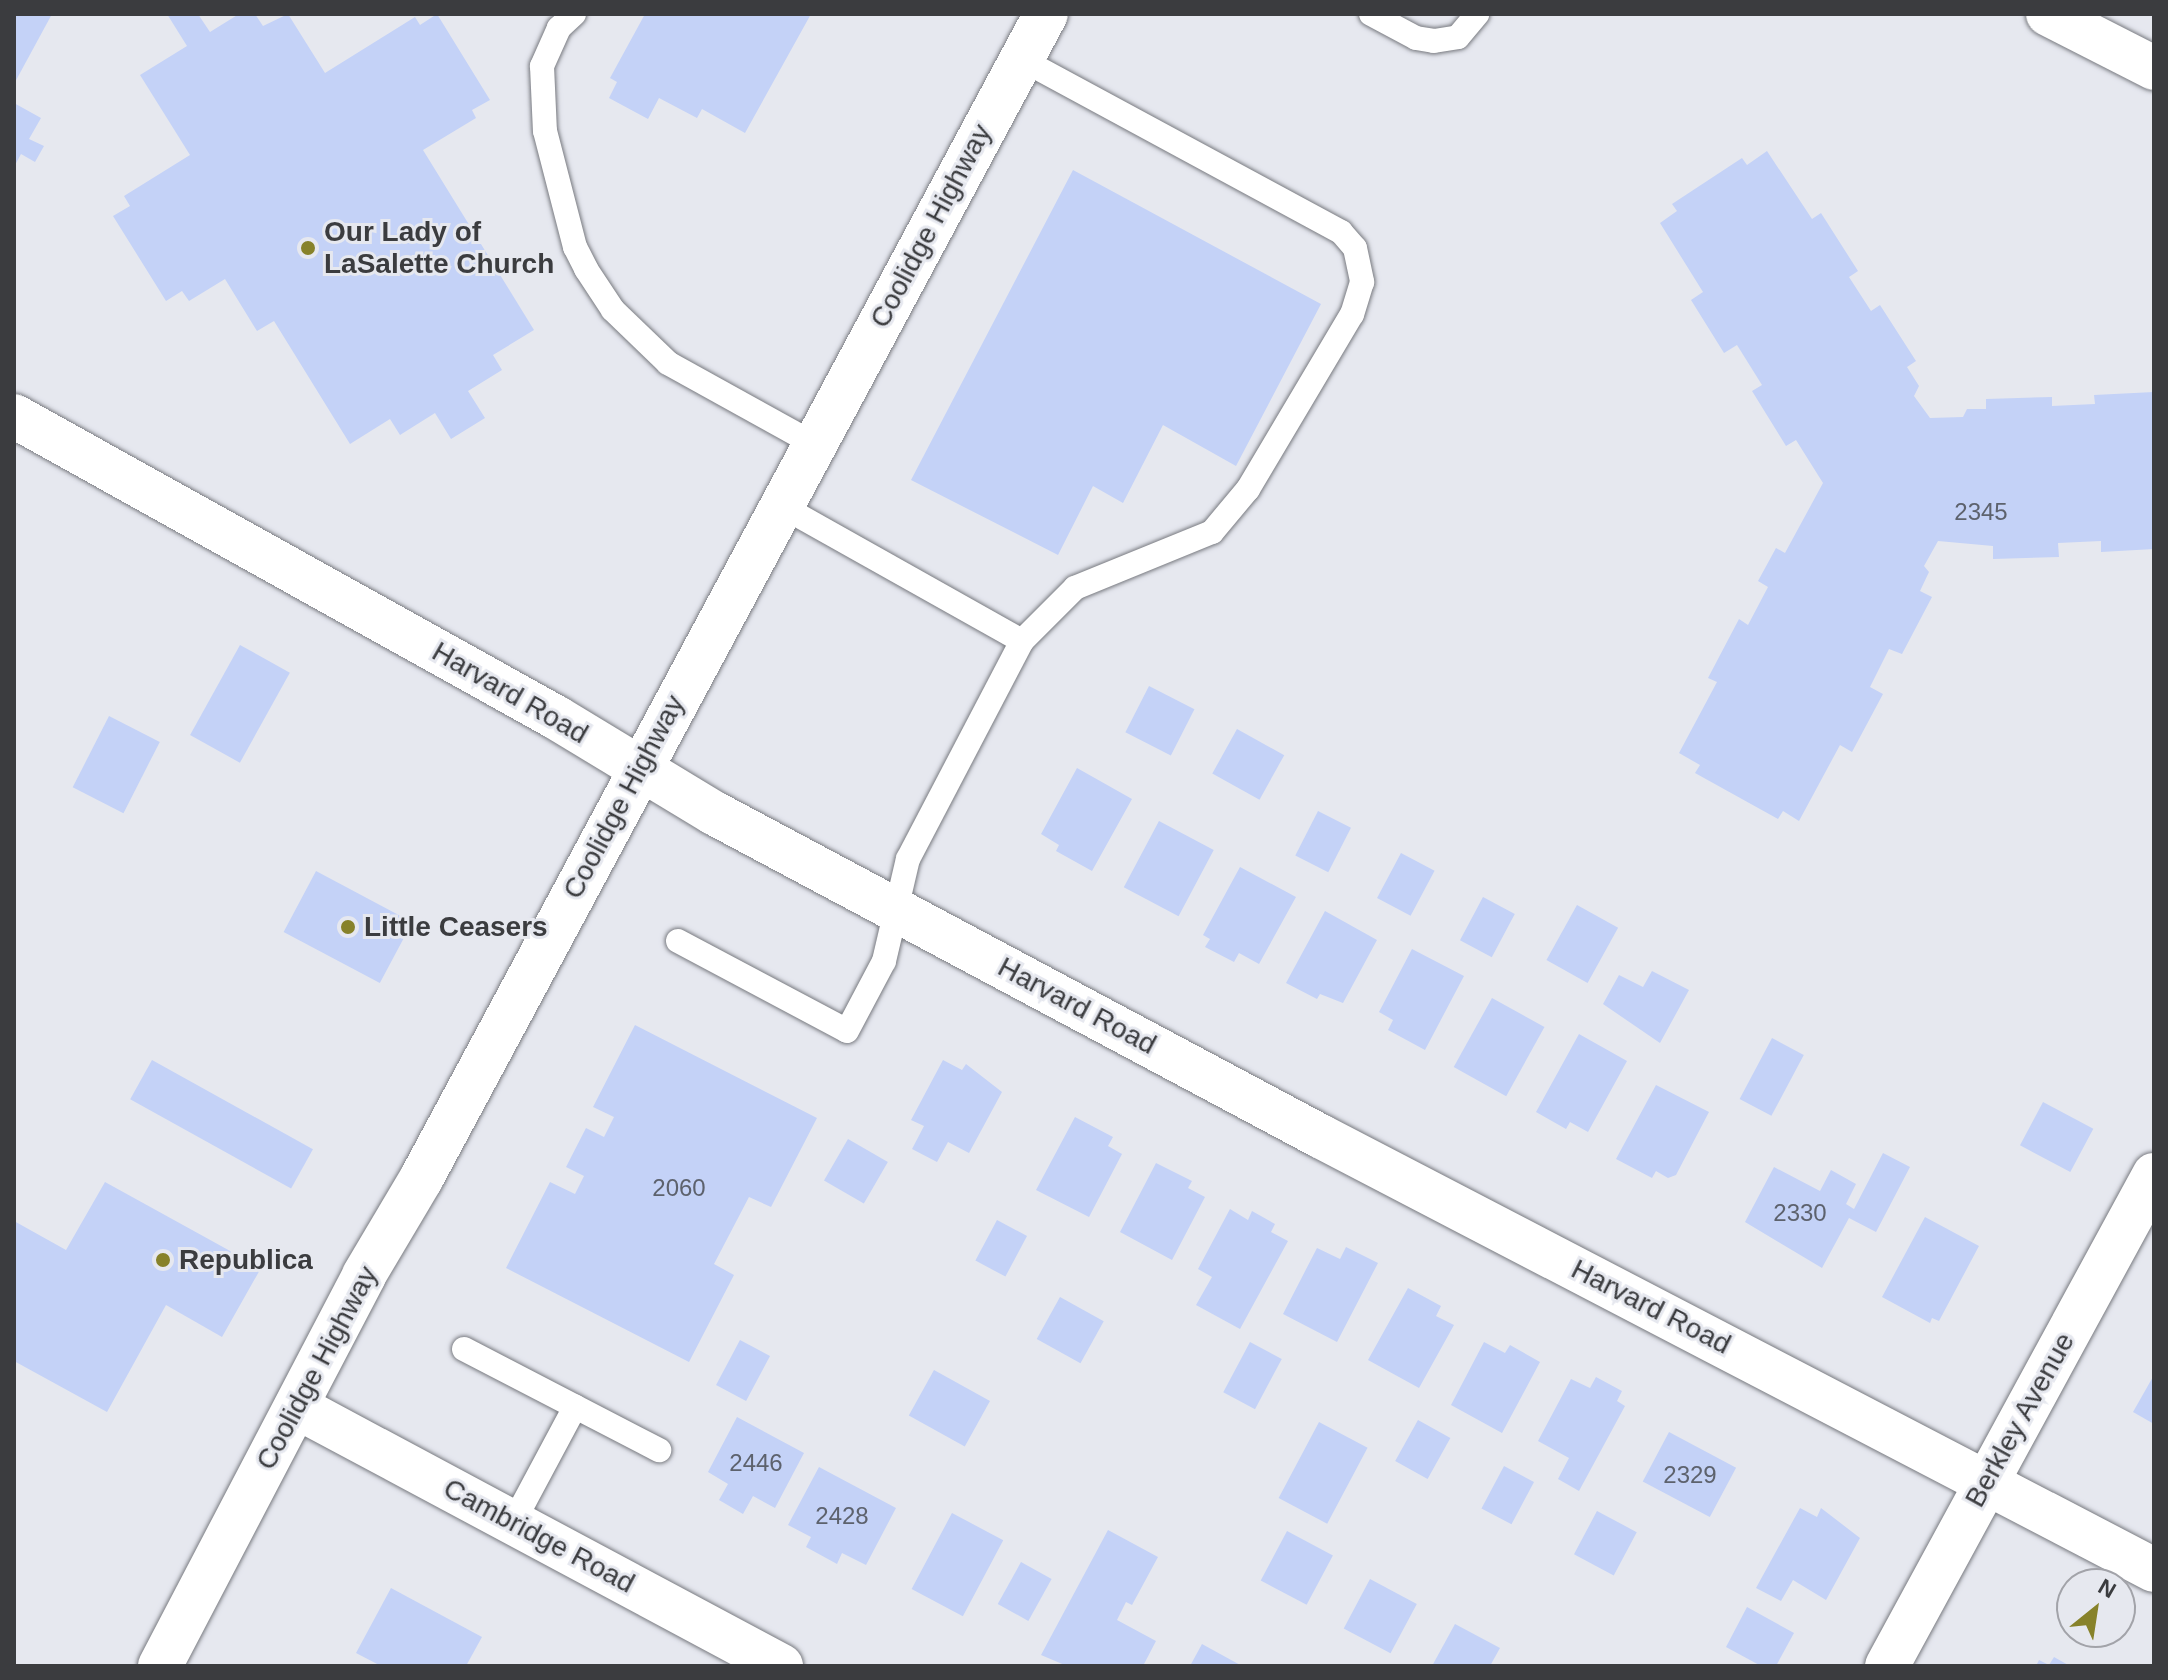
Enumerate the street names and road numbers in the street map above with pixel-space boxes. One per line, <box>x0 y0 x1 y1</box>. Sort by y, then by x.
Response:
street label: Coolidge Highway <box>863 118 999 334</box>
street label: Harvard Road <box>426 635 594 751</box>
street label: Coolidge Highway <box>556 689 692 905</box>
street label: Harvard Road <box>992 950 1162 1062</box>
street label: Harvard Road <box>1566 1252 1736 1362</box>
street label: Coolidge Highway <box>249 1260 385 1476</box>
street label: Berkley Avenue <box>1958 1326 2082 1514</box>
street label: Cambridge Road <box>438 1471 640 1601</box>

